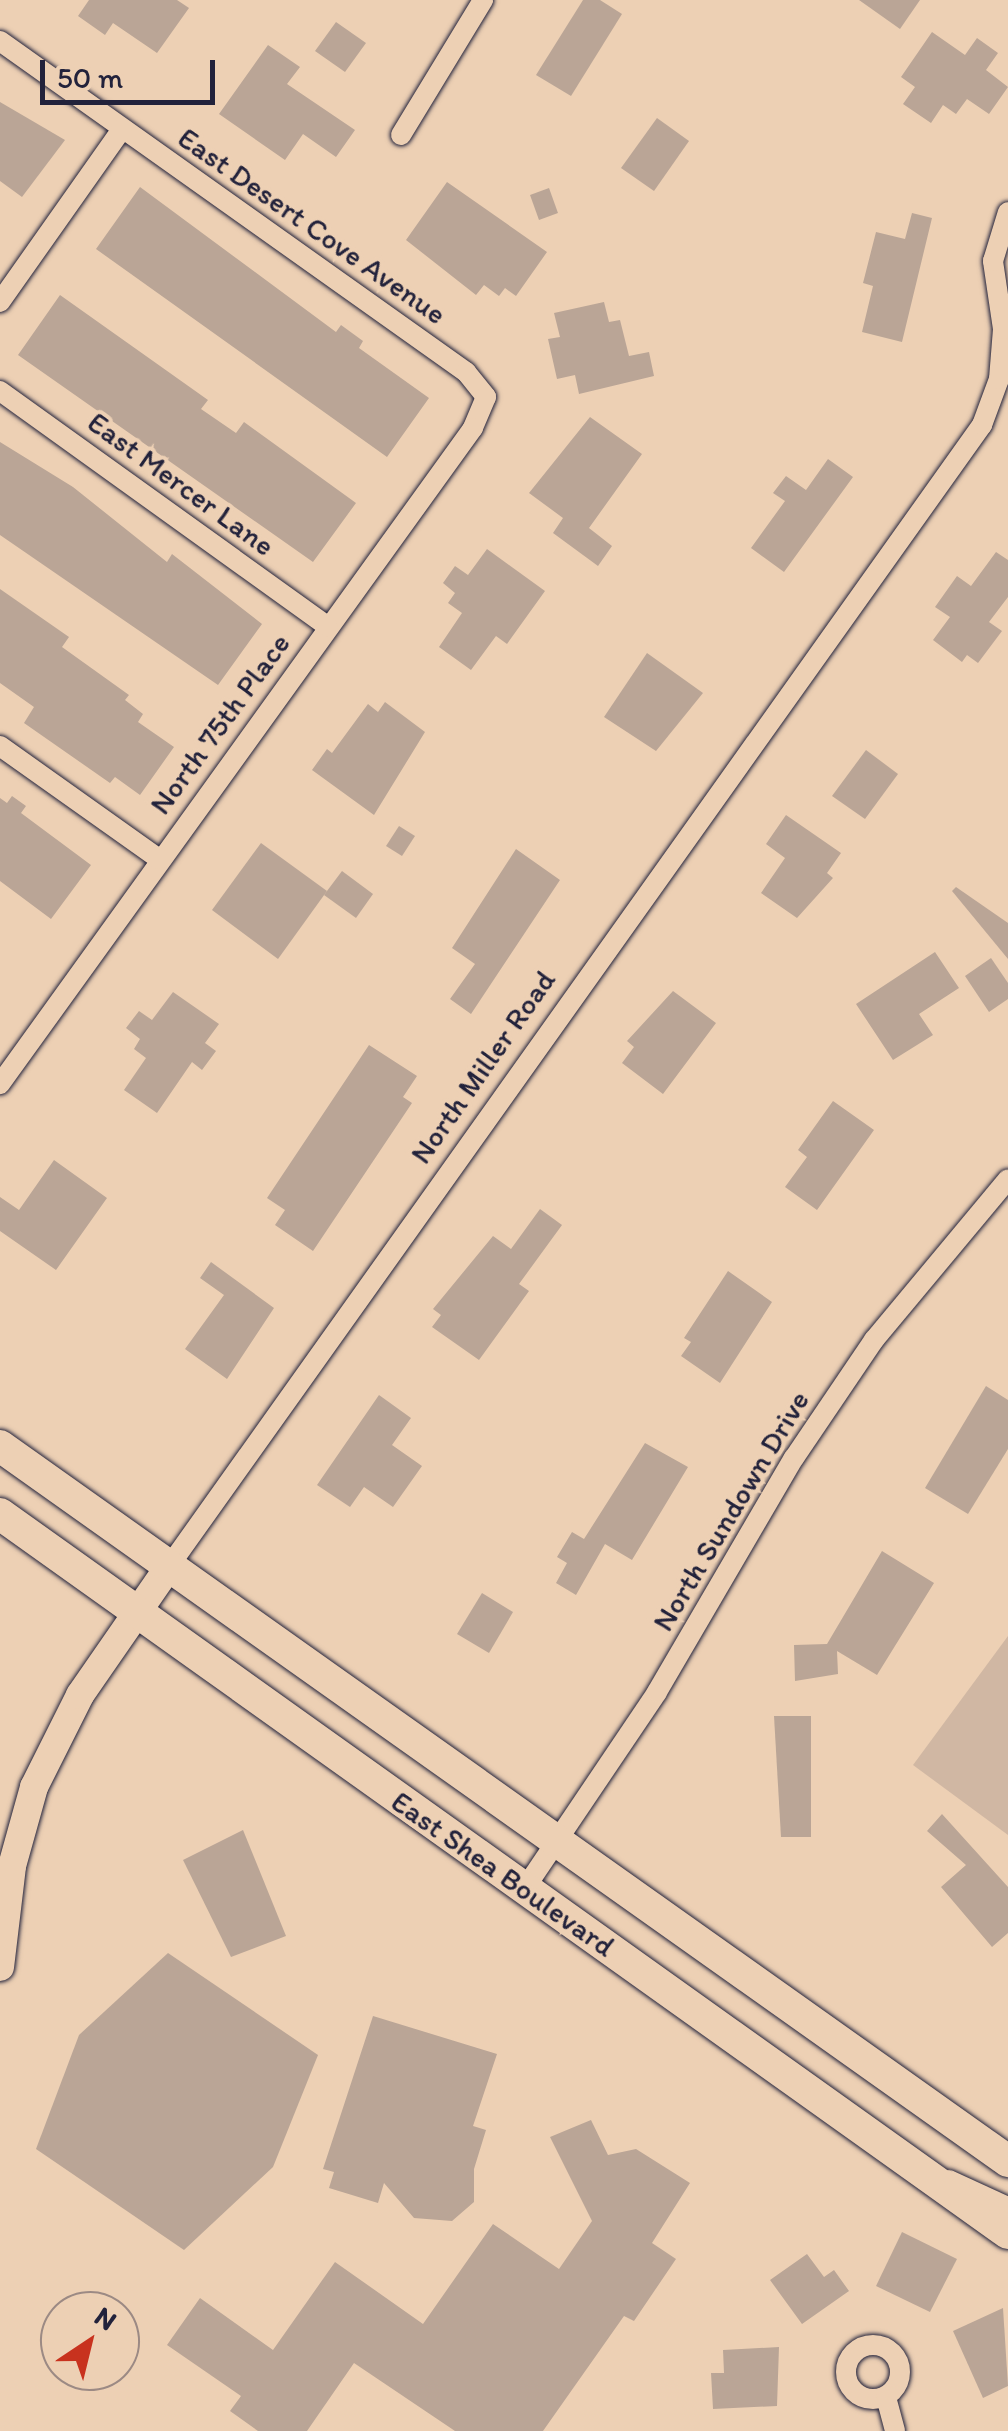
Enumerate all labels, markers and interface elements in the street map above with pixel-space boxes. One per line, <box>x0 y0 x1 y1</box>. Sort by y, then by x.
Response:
scale bar <box>45 40 220 102</box>
text: 50 m <box>57 59 123 96</box>
street label: East Desert Cove Avenue <box>171 120 453 332</box>
street label: East Mercer Lane <box>81 404 281 564</box>
street label: North 75th Place <box>142 627 298 821</box>
street label: North Miller Road <box>403 964 563 1170</box>
street label: North Sundown Drive <box>645 1384 817 1638</box>
street label: East Shea Boulevard <box>384 1783 622 1965</box>
north arrow <box>40 2291 140 2391</box>
text: N <box>89 2299 124 2337</box>

